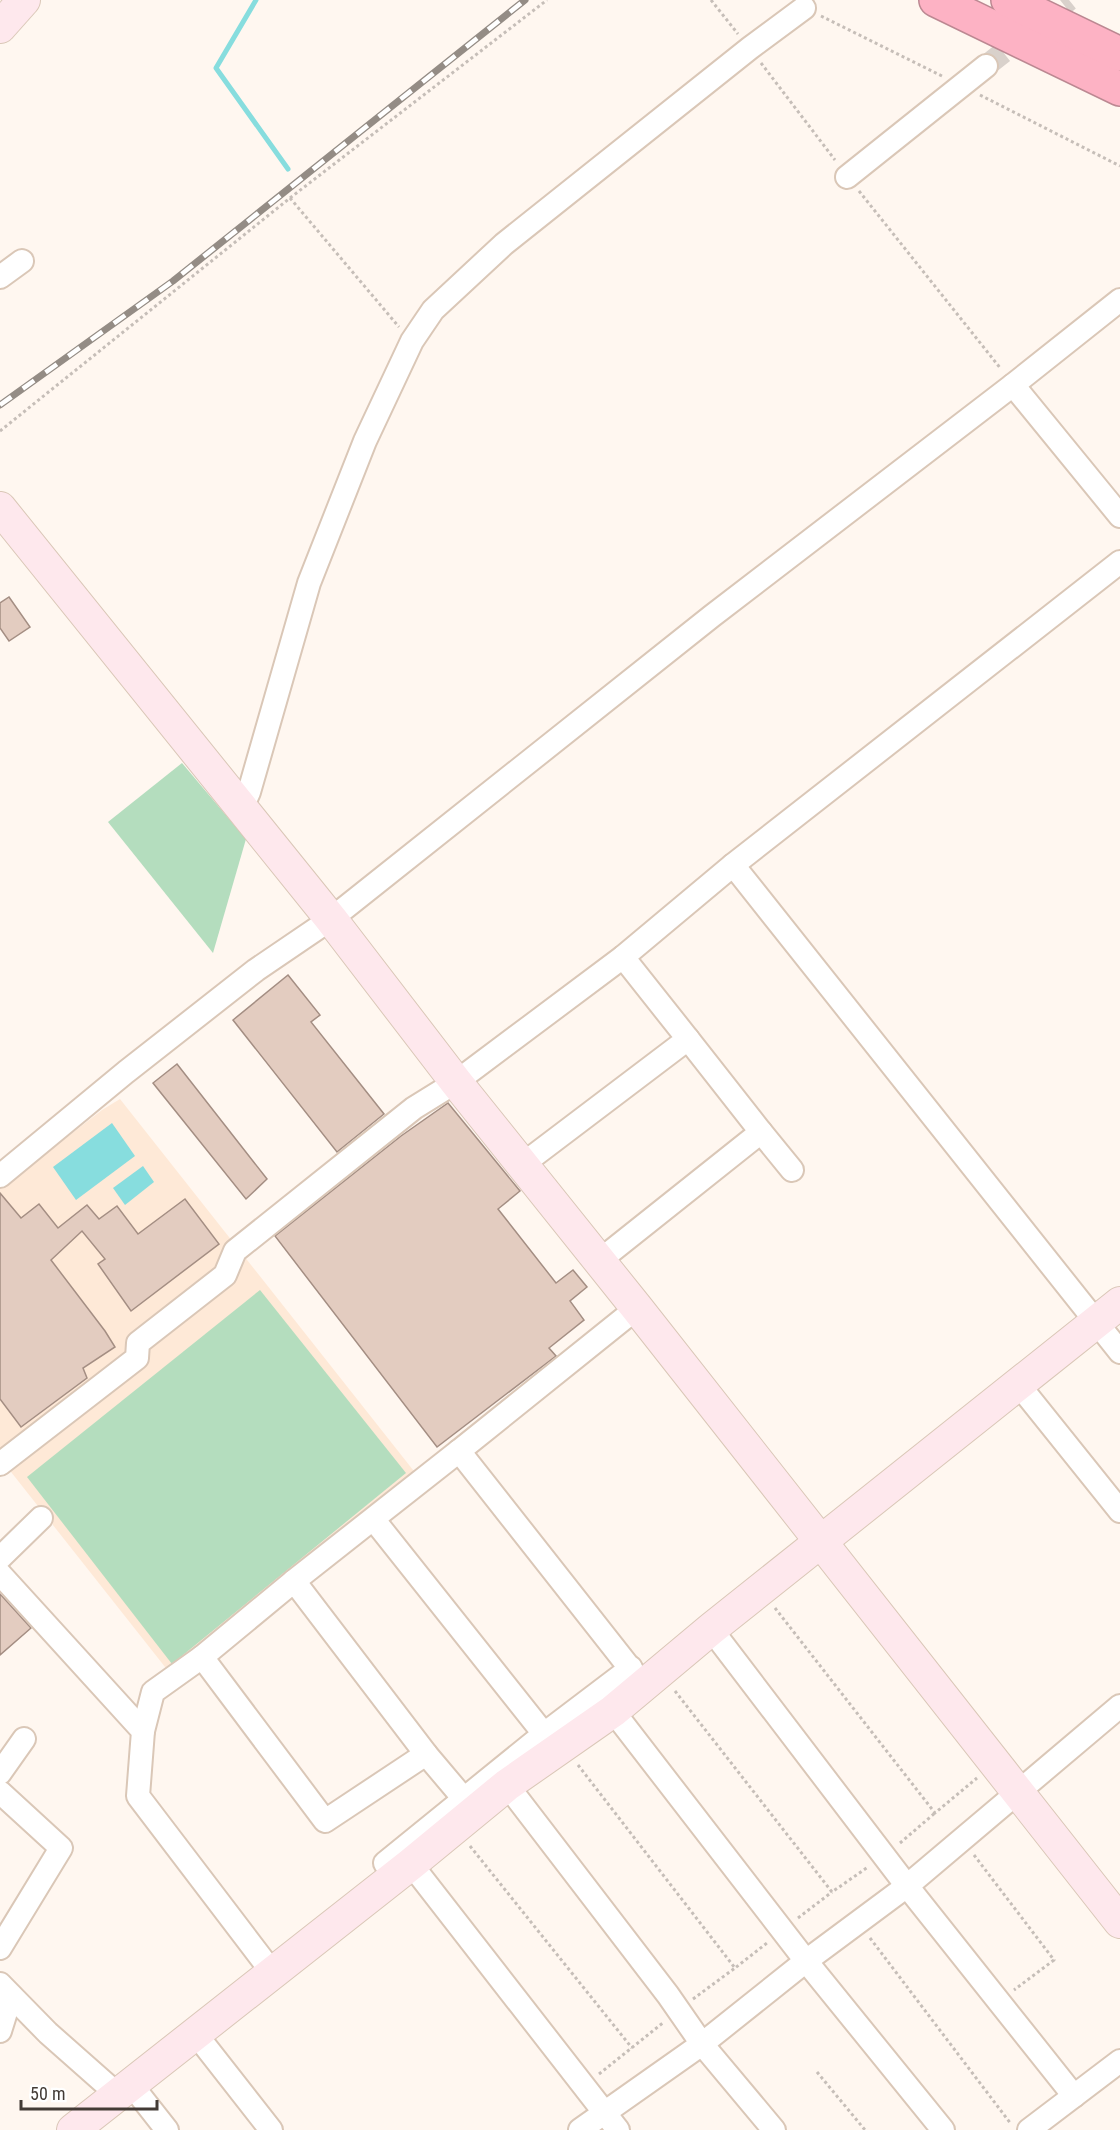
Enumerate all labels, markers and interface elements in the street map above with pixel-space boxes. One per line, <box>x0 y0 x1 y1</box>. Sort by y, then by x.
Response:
scale bar <box>21 2073 158 2111</box>
text: 50 m <box>30 2083 65 2104</box>

